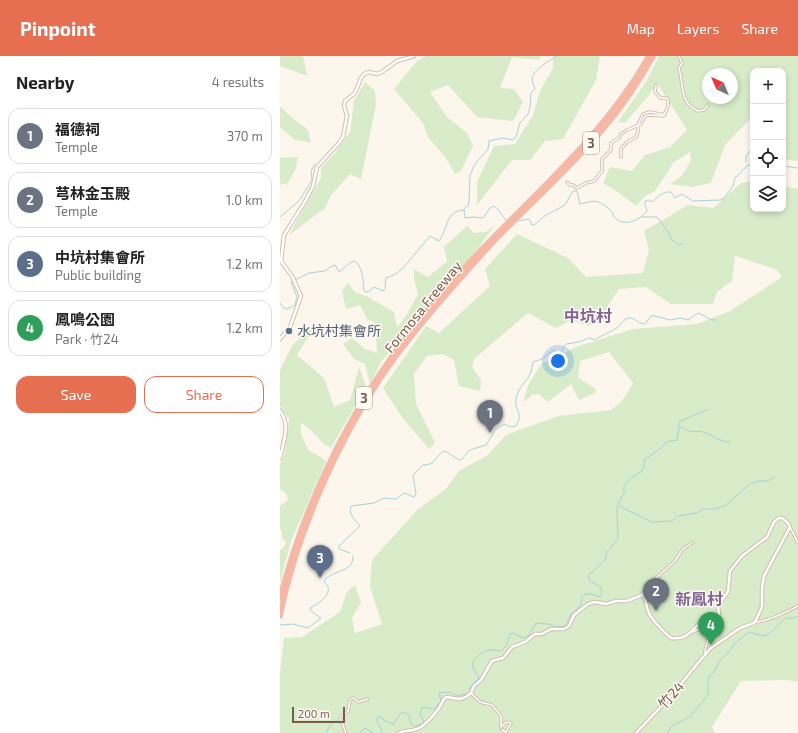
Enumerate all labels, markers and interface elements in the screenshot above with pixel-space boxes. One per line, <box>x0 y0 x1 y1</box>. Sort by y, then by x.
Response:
text: Pinpoint <box>20 17 95 40</box>
text: Map <box>627 20 655 37</box>
text: Layers <box>677 20 719 37</box>
text: Share <box>741 20 778 37</box>
north arrow <box>702 68 738 104</box>
map controls <box>750 68 786 212</box>
button: + <box>750 68 786 104</box>
text: Nearby <box>16 72 74 92</box>
text: 4 results <box>212 74 264 90</box>
button: − <box>750 104 786 140</box>
text: 福德祠 <box>55 120 100 138</box>
text: 1 <box>27 128 33 144</box>
text: 370 m <box>227 128 263 144</box>
road number: 3 <box>583 132 599 154</box>
text: Temple <box>55 139 98 155</box>
button: locate <box>750 140 786 176</box>
button: layers <box>750 176 786 212</box>
text: 芎林金玉殿 <box>55 184 130 202</box>
text: 2 <box>26 192 34 208</box>
text: 1.0 km <box>226 192 263 208</box>
text: Temple <box>55 203 98 219</box>
text: 中坑村集會所 <box>55 248 145 266</box>
text: 3 <box>26 256 34 272</box>
text: 1.2 km <box>227 256 263 272</box>
street label: Formosa Freeway <box>380 257 465 356</box>
text: Public building <box>55 267 141 283</box>
district label: 中坑村 <box>564 306 612 325</box>
text: 鳳鳴公園 <box>55 310 115 328</box>
text: 4 <box>26 320 34 336</box>
text: 1.2 km <box>227 320 263 336</box>
place label: 水坑村集會所 <box>297 322 381 339</box>
marker: 水坑村集會所 <box>284 326 294 336</box>
text: Park · 竹24 <box>55 331 119 347</box>
your location <box>548 351 568 371</box>
button: Save <box>16 376 136 413</box>
button: Share <box>144 376 264 413</box>
road number: 3 <box>356 387 372 409</box>
pin: 1 <box>477 400 503 433</box>
pin: 3 <box>307 545 333 578</box>
pin: 2 <box>643 578 669 611</box>
district label: 新鳳村 <box>675 589 723 608</box>
pin: 4 <box>698 612 724 645</box>
street label: 竹24 <box>654 678 687 712</box>
scale bar <box>292 705 345 724</box>
text: 200 m <box>298 707 330 720</box>

